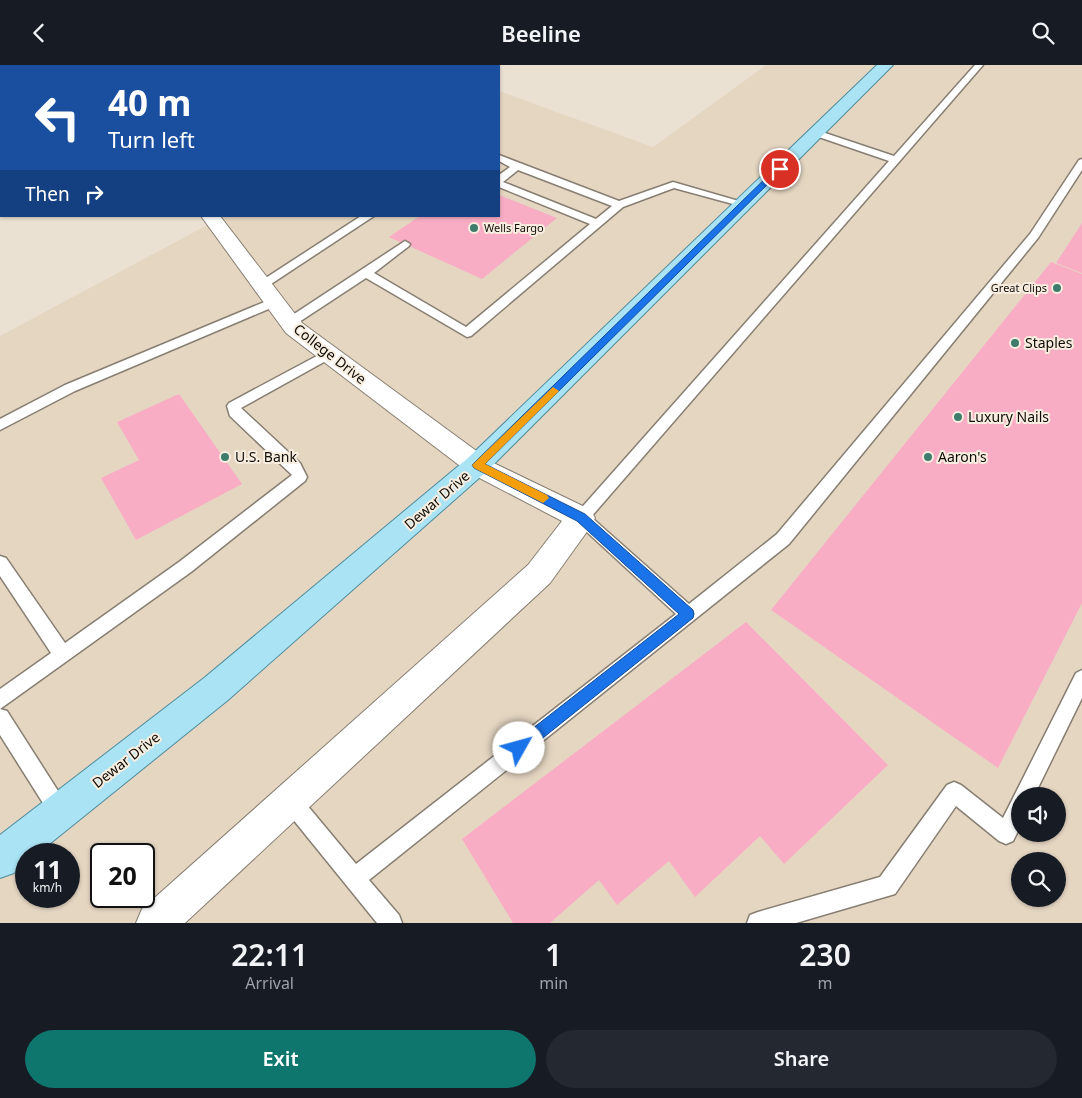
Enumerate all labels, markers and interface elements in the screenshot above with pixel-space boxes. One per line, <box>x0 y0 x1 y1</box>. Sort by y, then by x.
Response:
text: Beeline <box>501 18 581 48</box>
icon: back <box>25 19 53 47</box>
icon: search <box>1029 19 1057 47</box>
text: 40 m <box>108 79 191 126</box>
icon: left <box>25 85 90 150</box>
text: Turn left <box>108 124 195 154</box>
pin <box>759 148 801 190</box>
icon: arrive <box>766 155 794 183</box>
icon: right <box>80 180 108 208</box>
text: Then <box>25 181 70 207</box>
place label: Wells Fargo <box>484 220 544 235</box>
marker: Wells Fargo <box>468 222 480 234</box>
place label: Great Clips <box>991 280 1047 295</box>
marker: Great Clips <box>1051 282 1063 294</box>
street label: College Drive <box>290 319 371 388</box>
place label: Staples <box>1025 333 1073 352</box>
marker: Staples <box>1009 337 1021 349</box>
place label: Luxury Nails <box>968 407 1049 426</box>
marker: Luxury Nails <box>952 411 964 423</box>
place label: U.S. Bank <box>235 447 297 466</box>
place label: Aaron's <box>938 447 987 466</box>
marker: U.S. Bank <box>219 451 231 463</box>
marker: Aaron's <box>922 451 934 463</box>
street label: Dewar Drive <box>400 466 473 533</box>
position arrow <box>492 721 544 773</box>
street label: Dewar Drive <box>88 727 163 792</box>
map controls <box>1011 787 1066 907</box>
button: sound <box>1011 787 1066 842</box>
speed limit sign: 20 <box>90 843 155 908</box>
text: 11 <box>33 852 62 886</box>
button: search <box>1011 852 1066 907</box>
text: km/h <box>33 879 62 896</box>
text: 22:11 <box>231 934 308 975</box>
text: 1 <box>545 934 562 975</box>
text: 230 <box>799 934 851 975</box>
text: Arrival <box>245 972 294 994</box>
text: min <box>539 972 568 994</box>
text: m <box>818 972 833 994</box>
button: Exit <box>25 1030 536 1088</box>
button: Share <box>546 1030 1057 1088</box>

